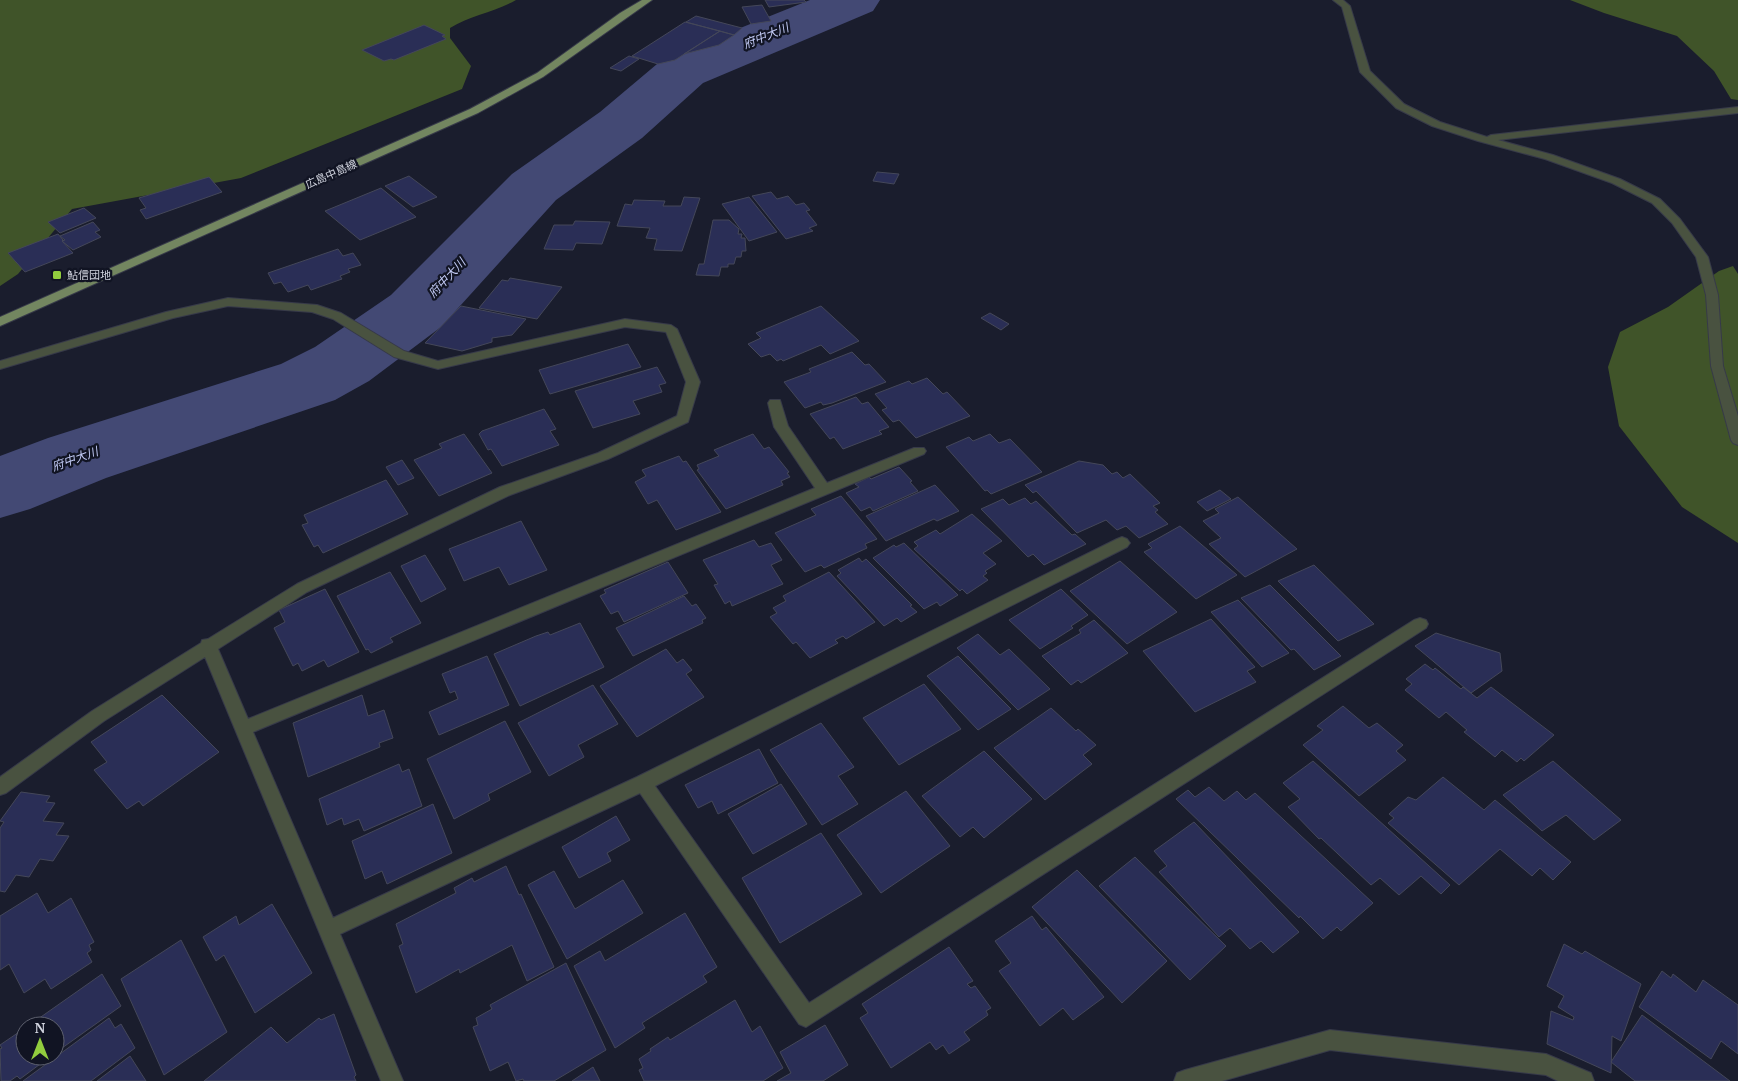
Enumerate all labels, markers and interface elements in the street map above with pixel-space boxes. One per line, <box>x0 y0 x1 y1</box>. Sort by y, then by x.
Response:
water label: 府中大川 <box>741 19 793 51</box>
street label: 広島中島線 <box>303 156 359 192</box>
water label: 府中大川 <box>425 254 470 300</box>
place label: 鮎信団地 <box>67 268 111 282</box>
marker: 鮎信団地 <box>51 269 63 281</box>
water label: 府中大川 <box>50 443 102 474</box>
north arrow <box>15 1016 65 1066</box>
text: N <box>35 1018 46 1037</box>

